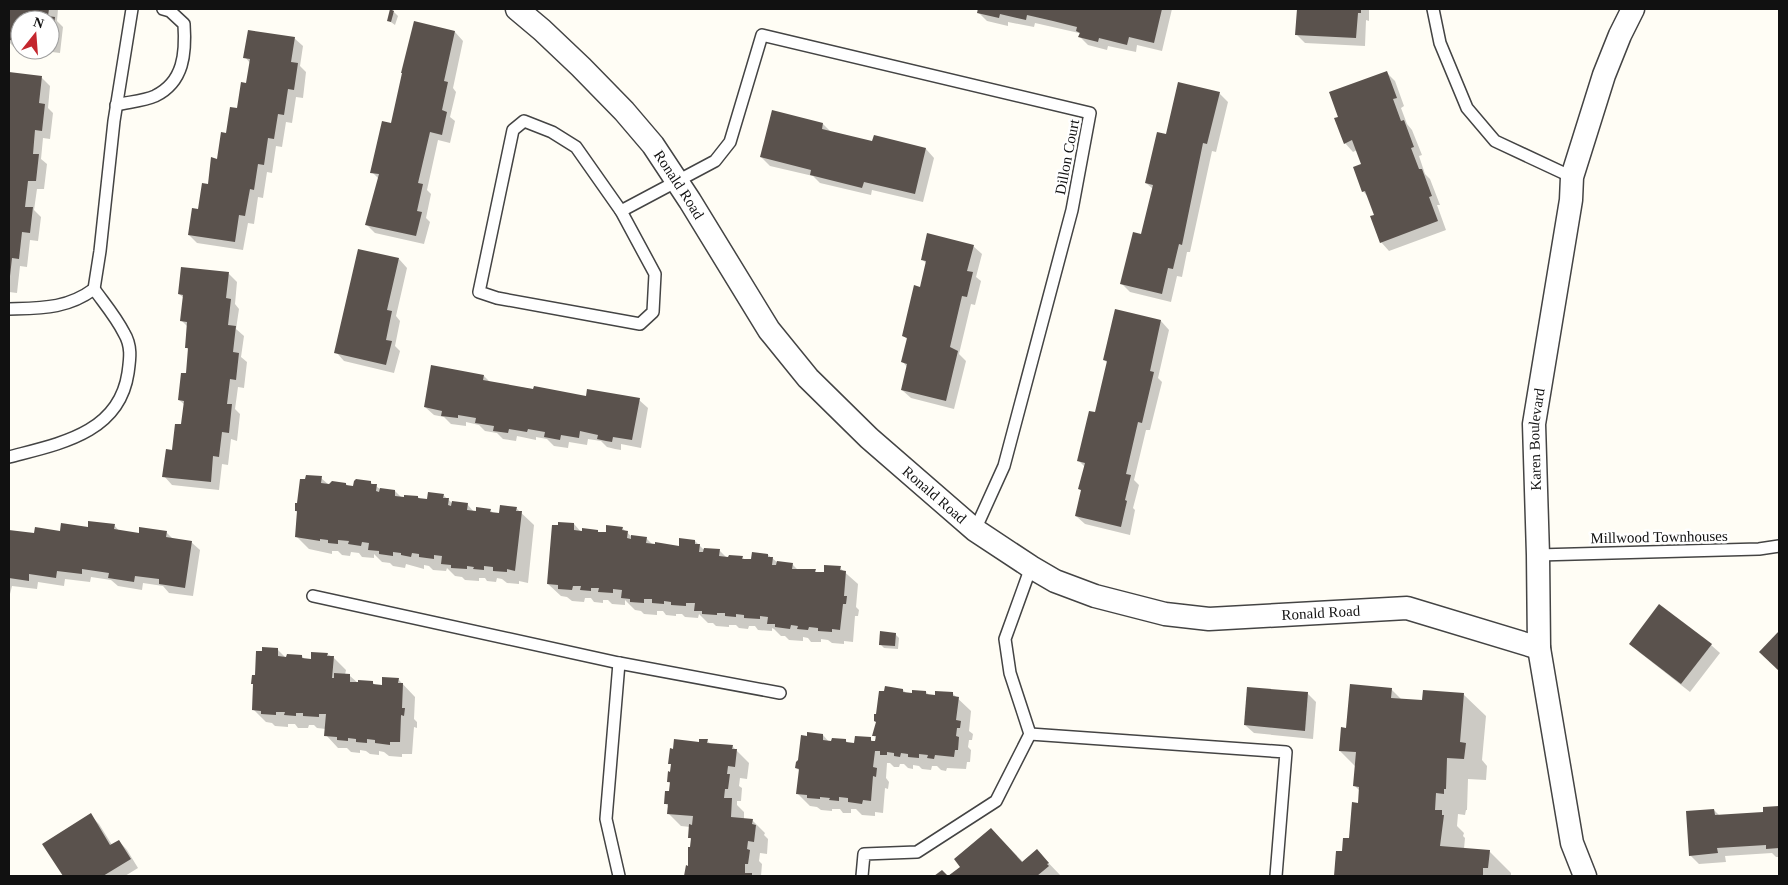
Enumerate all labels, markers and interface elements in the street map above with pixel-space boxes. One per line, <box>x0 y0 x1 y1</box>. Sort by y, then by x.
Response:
north arrow <box>10 10 60 60</box>
text: N <box>32 14 46 32</box>
street label: Dillon Court <box>1052 117 1082 196</box>
street label: Ronald Road <box>651 147 707 222</box>
street label: Karen Boulevard <box>1526 387 1548 491</box>
street label: Ronald Road <box>899 463 970 527</box>
street label: Millwood Townhouses <box>1590 528 1728 546</box>
street label: Ronald Road <box>1281 603 1361 623</box>

